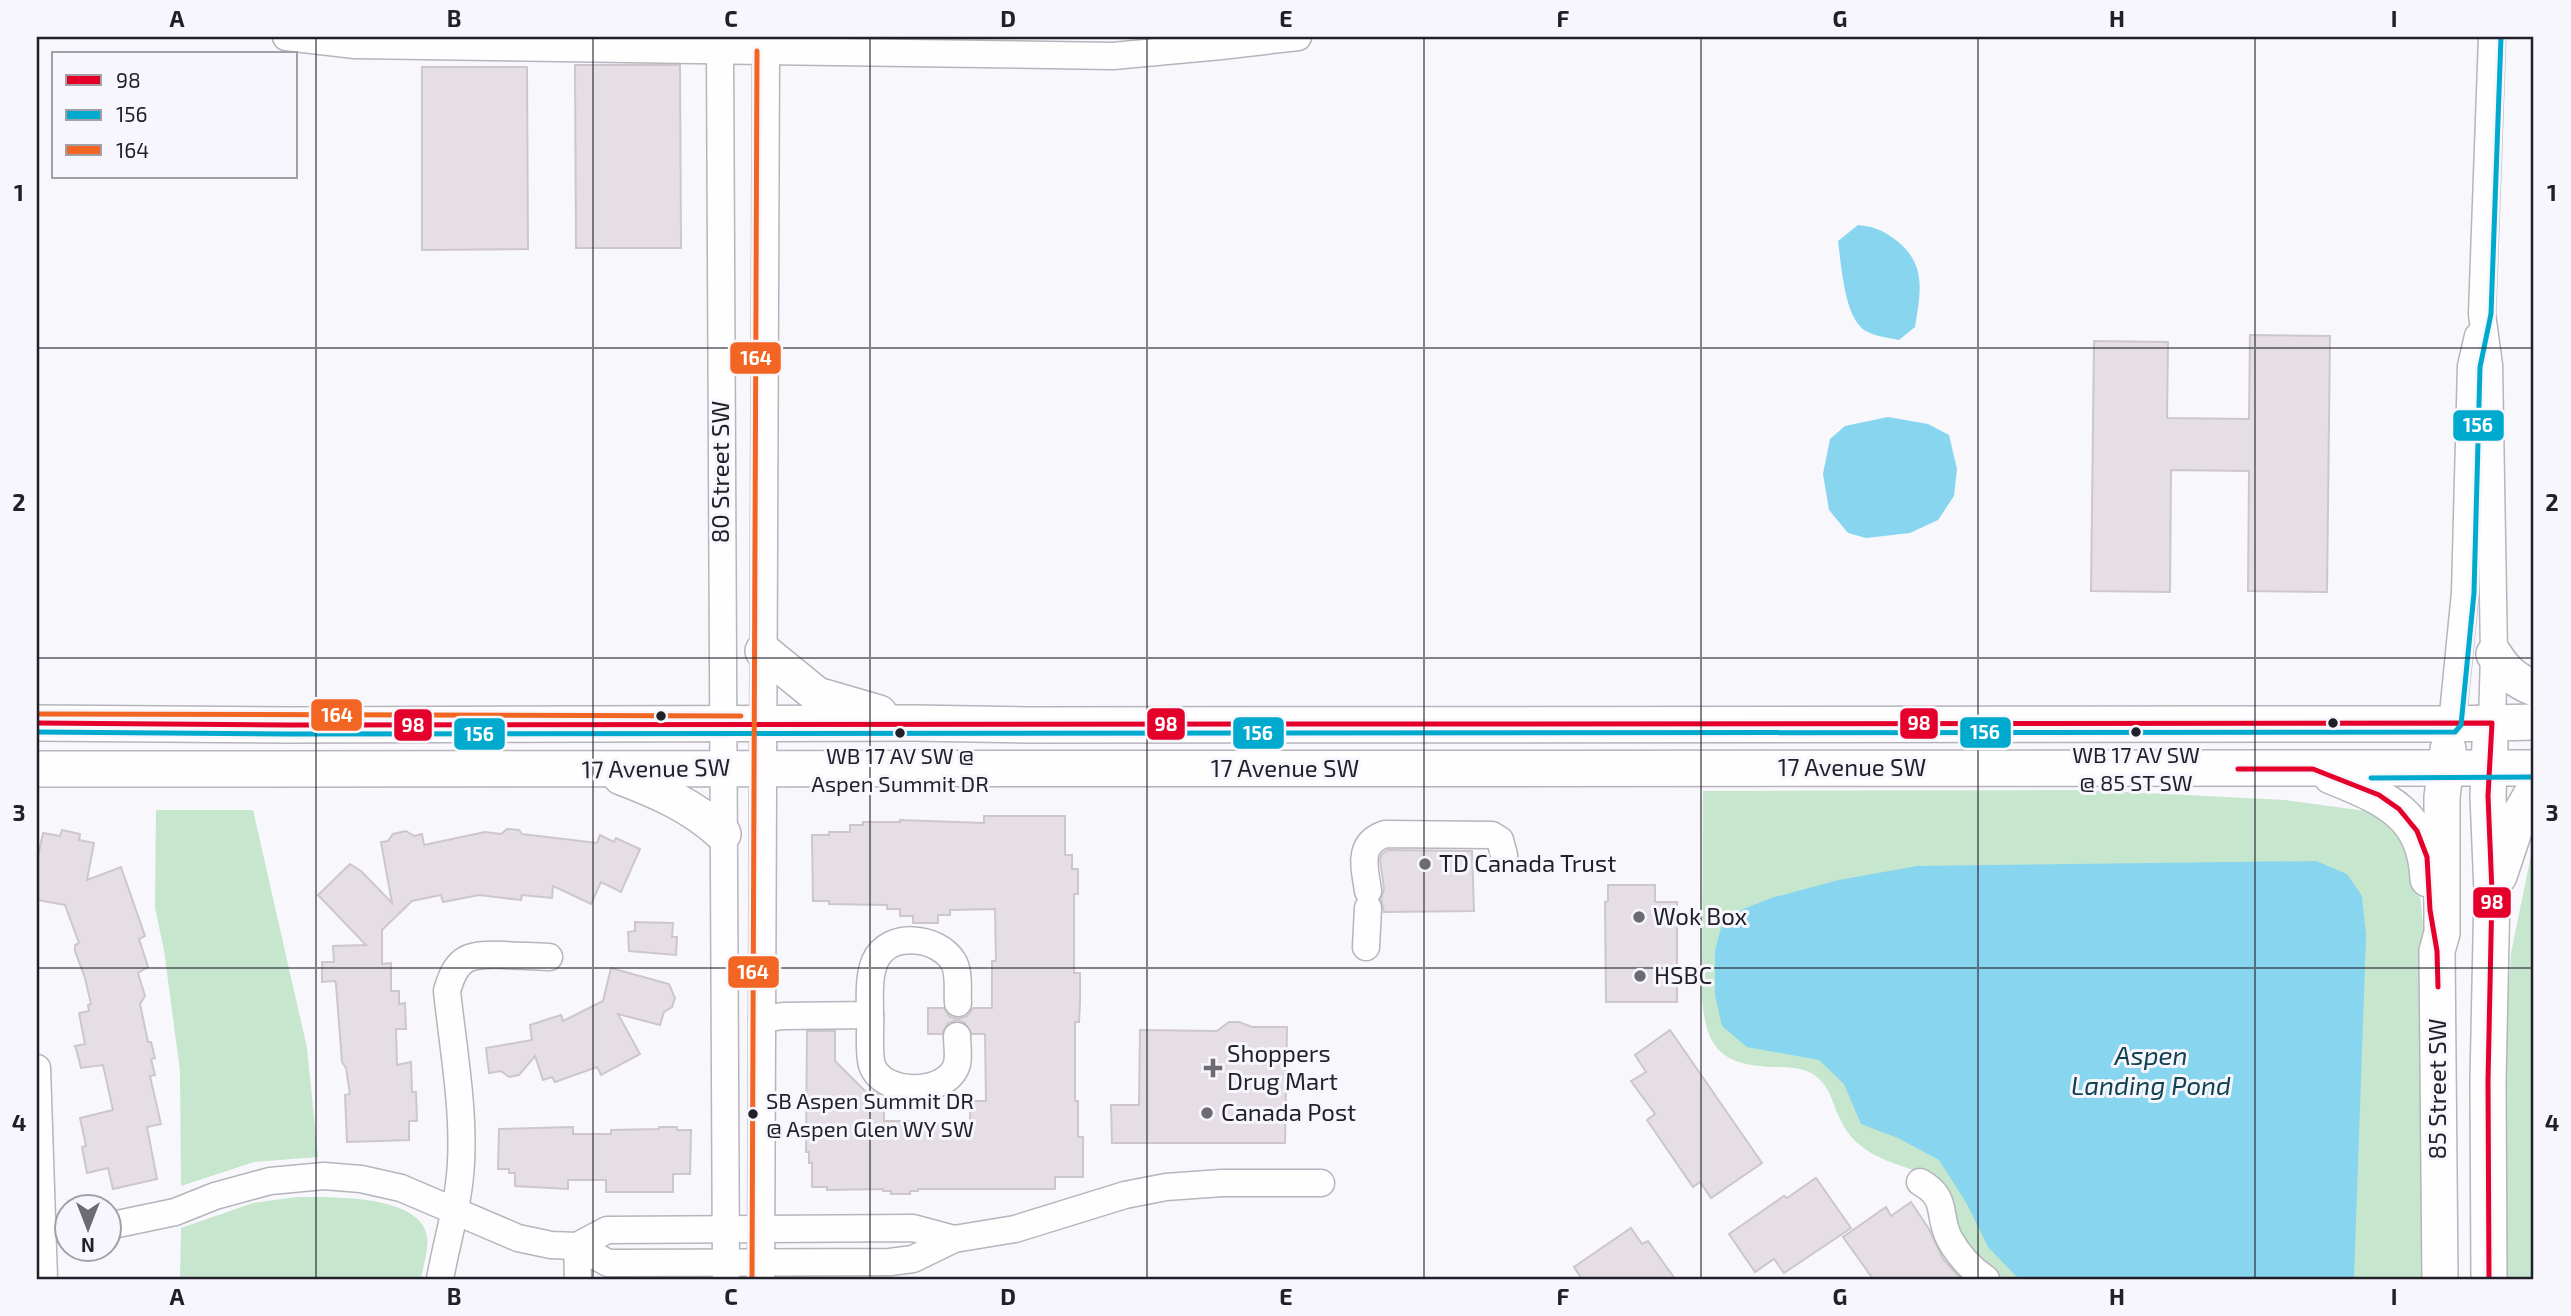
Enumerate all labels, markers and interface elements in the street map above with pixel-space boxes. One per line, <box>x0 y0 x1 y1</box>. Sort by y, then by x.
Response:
text: A <box>169 4 185 32</box>
text: B <box>447 4 461 32</box>
text: C <box>724 4 738 32</box>
text: D <box>1000 4 1016 32</box>
text: E <box>1279 4 1293 32</box>
text: F <box>1557 4 1570 32</box>
text: G <box>1833 4 1847 32</box>
text: H <box>2109 4 2125 32</box>
text: I <box>2391 4 2397 32</box>
legend <box>52 52 298 178</box>
text: 98 <box>116 67 141 92</box>
text: 156 <box>116 101 148 126</box>
text: 164 <box>116 137 149 162</box>
text: 1 <box>14 178 24 206</box>
text: 1 <box>2547 178 2557 206</box>
line badge: 164 <box>729 341 782 375</box>
text: 164 <box>740 346 772 369</box>
street label: 80 Street SW <box>705 400 734 543</box>
line badge: 156 <box>2452 409 2505 442</box>
text: 156 <box>2463 413 2493 436</box>
text: 2 <box>12 488 26 516</box>
text: 2 <box>2545 488 2559 516</box>
line badge: 164 <box>310 698 363 732</box>
text: 164 <box>321 703 353 726</box>
line badge: 98 <box>1146 707 1186 741</box>
line badge: 98 <box>1899 707 1939 740</box>
line badge: 98 <box>393 708 433 742</box>
unlabelled marker <box>654 709 668 723</box>
text: 98 <box>1907 711 1931 734</box>
text: 98 <box>1154 712 1178 735</box>
text: 98 <box>401 713 425 736</box>
line badge: 156 <box>1232 716 1285 750</box>
line badge: 156 <box>1959 716 2012 749</box>
unlabelled marker <box>2326 716 2340 730</box>
line badge: 156 <box>453 717 506 751</box>
text: 156 <box>1970 720 2000 743</box>
text: 156 <box>1243 721 1273 744</box>
text: 156 <box>464 722 494 745</box>
marker: WB 17 AV SW @ 85 ST SW <box>2129 725 2143 739</box>
marker: WB 17 AV SW @ Aspen Summit DR <box>893 726 907 740</box>
place label: WB 17 AV SW @ 85 ST SW <box>2072 741 2200 795</box>
place label: WB 17 AV SW @ Aspen Summit DR <box>811 742 989 796</box>
street label: 17 Avenue SW <box>581 752 731 783</box>
street label: 17 Avenue SW <box>1778 752 1927 781</box>
street label: 17 Avenue SW <box>1211 753 1360 782</box>
text: 3 <box>12 798 26 826</box>
text: 3 <box>2545 798 2559 826</box>
place label: TD Canada Trust <box>1439 848 1616 877</box>
marker: TD Canada Trust <box>1417 856 1433 872</box>
line badge: 98 <box>2472 886 2512 919</box>
text: 98 <box>2480 890 2504 913</box>
place label: Wok Box <box>1653 901 1748 930</box>
marker: Wok Box <box>1631 909 1647 925</box>
line badge: 164 <box>727 955 780 989</box>
text: 164 <box>737 960 769 983</box>
place label: HSBC <box>1654 960 1712 989</box>
marker: HSBC <box>1632 968 1648 984</box>
street label: 85 Street SW <box>2422 1018 2451 1160</box>
place label: Shoppers Drug Mart <box>1227 1038 1338 1095</box>
water label: Aspen Landing Pond <box>2071 1039 2231 1100</box>
marker: Shoppers Drug Mart <box>1205 1060 1221 1076</box>
place label: SB Aspen Summit DR @ Aspen Glen WY SW <box>766 1087 974 1141</box>
place label: Canada Post <box>1221 1097 1356 1126</box>
marker: Canada Post <box>1199 1105 1215 1121</box>
marker: SB Aspen Summit DR @ Aspen Glen WY SW <box>746 1107 760 1121</box>
text: 4 <box>12 1108 26 1136</box>
text: 4 <box>2545 1108 2559 1136</box>
north arrow <box>52 1194 122 1264</box>
text: N <box>81 1234 95 1257</box>
text: A <box>169 1282 185 1310</box>
text: B <box>447 1282 461 1310</box>
text: C <box>724 1282 738 1310</box>
text: D <box>1000 1282 1016 1310</box>
text: E <box>1279 1282 1293 1310</box>
text: F <box>1557 1282 1570 1310</box>
text: G <box>1833 1282 1847 1310</box>
text: H <box>2109 1282 2125 1310</box>
text: I <box>2391 1282 2397 1310</box>

